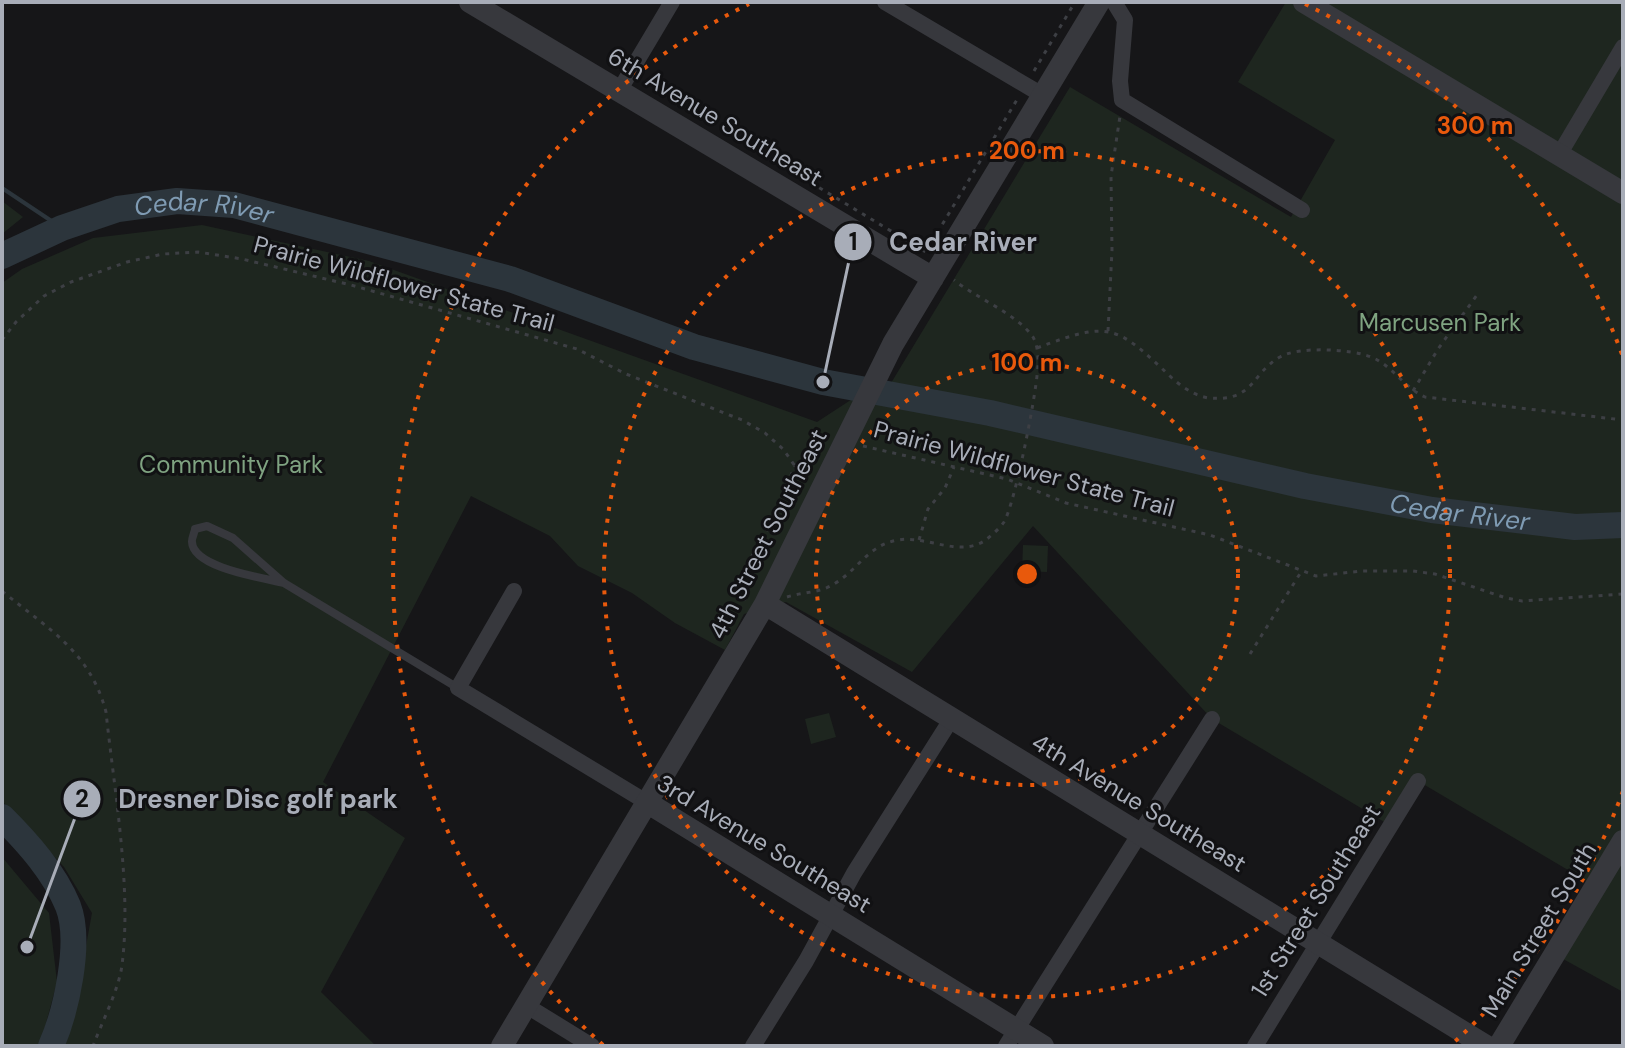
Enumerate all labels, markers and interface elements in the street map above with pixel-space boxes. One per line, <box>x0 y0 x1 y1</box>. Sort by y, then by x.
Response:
street label: 6th Avenue Southeast <box>602 40 828 193</box>
text: 300 m <box>1437 110 1513 141</box>
text: 200 m <box>989 135 1065 166</box>
water label: Cedar River <box>132 183 279 232</box>
callout: Cedar River <box>833 217 1053 267</box>
text: Cedar River <box>889 225 1037 259</box>
text: 1 <box>849 226 857 257</box>
street label: Prairie Wildflower State Trail <box>250 228 558 339</box>
park label: Marcusen Park <box>1359 307 1521 338</box>
text: 100 m <box>992 347 1062 378</box>
street label: Prairie Wildflower State Trail <box>870 413 1178 524</box>
street label: 4th Street Southeast <box>701 424 834 644</box>
park label: Community Park <box>139 449 323 480</box>
water label: Cedar River <box>1387 485 1533 539</box>
centre of rings <box>1013 560 1041 588</box>
street label: 4th Avenue Southeast <box>1026 726 1252 879</box>
street label: 3rd Avenue Southeast <box>651 767 877 920</box>
callout: Dresner Disc golf park <box>62 774 414 824</box>
text: Dresner Disc golf park <box>118 782 398 816</box>
text: 2 <box>75 783 89 814</box>
street label: 1st Street Southeast <box>1244 798 1388 1003</box>
street label: Main Street South <box>1474 837 1603 1023</box>

